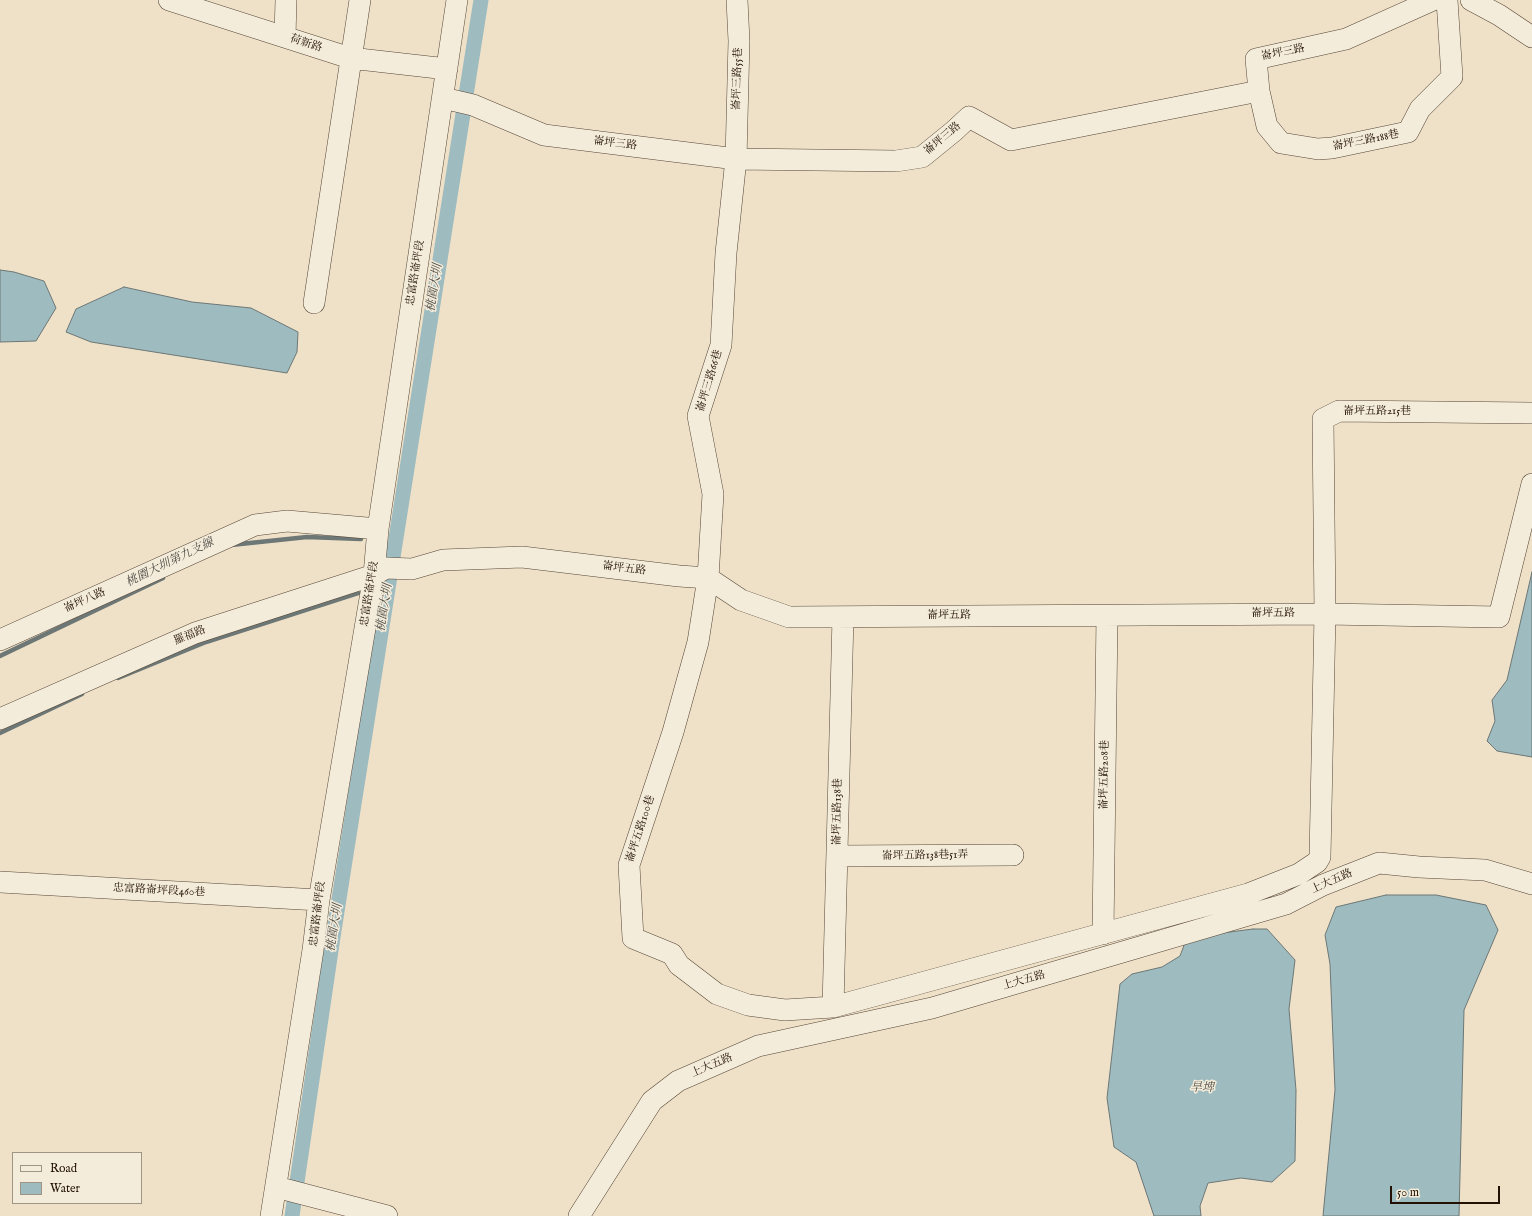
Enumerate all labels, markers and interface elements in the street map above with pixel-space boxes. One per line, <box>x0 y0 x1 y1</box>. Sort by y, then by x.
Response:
street label: 荷新路 <box>288 33 324 55</box>
street label: 崙坪三路 <box>1260 42 1306 64</box>
street label: 崙坪三路55巷 <box>730 47 746 111</box>
street label: 崙坪三路 <box>922 120 964 158</box>
street label: 崙坪三路188巷 <box>1332 128 1400 154</box>
street label: 崙坪三路 <box>592 135 638 153</box>
street label: 忠富路崙坪段 <box>404 239 428 307</box>
water label: 桃園大圳 <box>424 263 446 313</box>
street label: 崙坪三路66巷 <box>694 348 726 414</box>
street label: 崙坪五路215巷 <box>1343 405 1411 419</box>
water label: 桃園大圳第九支線 <box>124 535 216 591</box>
street label: 忠富路崙坪段 <box>358 560 382 628</box>
street label: 崙坪五路 <box>601 560 647 578</box>
water label: 桃園大圳 <box>374 583 396 633</box>
street label: 崙坪八路 <box>62 586 108 616</box>
street label: 崙坪五路 <box>1251 607 1295 621</box>
street label: 崙坪五路 <box>927 609 971 623</box>
street label: 羅福路 <box>172 624 208 648</box>
street label: 崙坪五路208巷 <box>1098 740 1112 810</box>
street label: 崙坪五路138巷 <box>831 778 845 846</box>
street label: 崙坪五路100巷 <box>624 794 658 864</box>
street label: 崙坪五路138巷51弄 <box>882 849 968 863</box>
street label: 上大五路 <box>1309 867 1355 897</box>
street label: 忠富路崙坪段 <box>307 880 329 948</box>
street label: 忠富路崙坪段460巷 <box>112 882 206 900</box>
water label: 桃園大圳 <box>324 903 346 953</box>
street label: 上大五路 <box>1001 969 1047 993</box>
street label: 上大五路 <box>689 1051 735 1081</box>
water label: 旱埤 <box>1190 1082 1214 1096</box>
legend <box>12 1152 142 1204</box>
text: Road <box>50 1161 77 1176</box>
scale bar <box>1392 1178 1502 1204</box>
text: Water <box>50 1181 80 1196</box>
text: 50 m <box>1397 1185 1419 1200</box>

